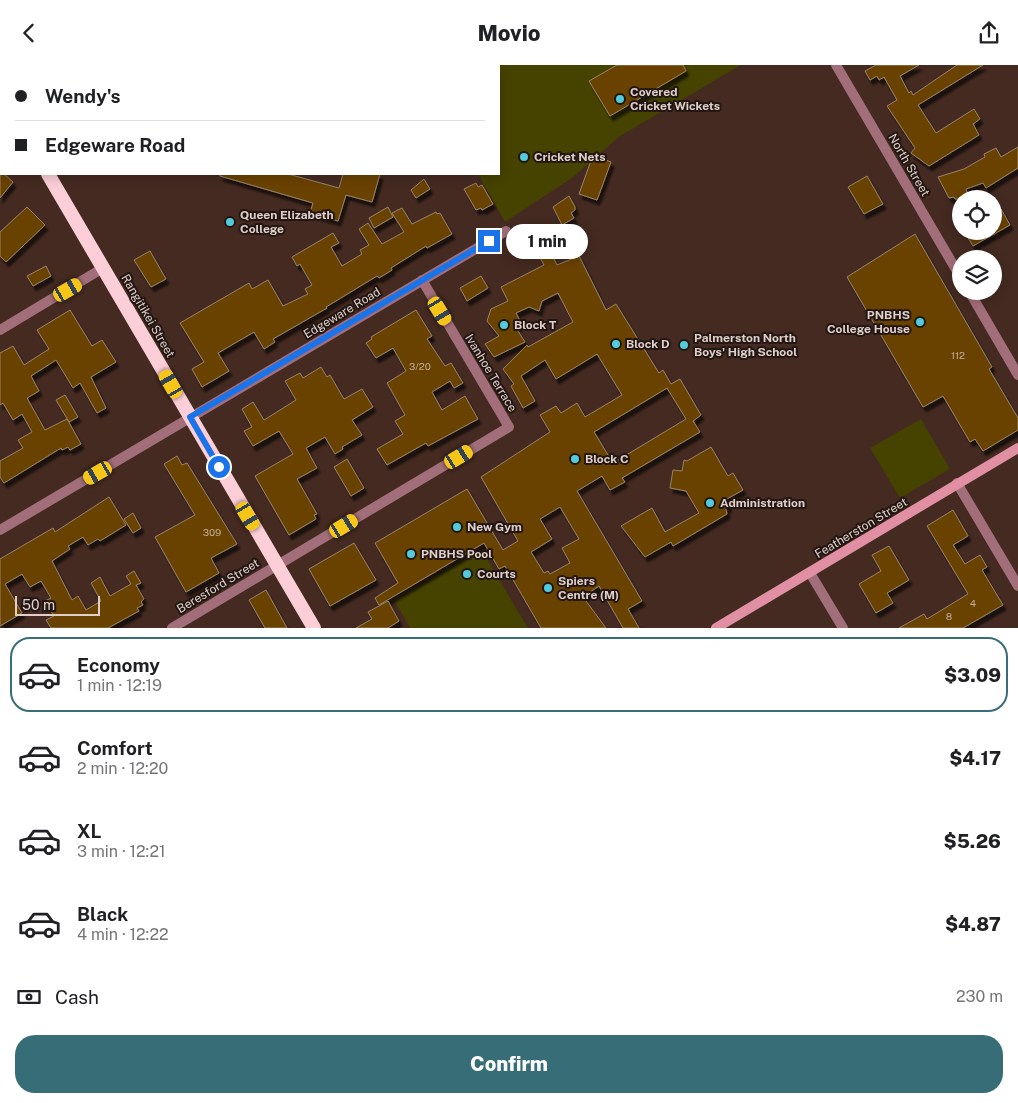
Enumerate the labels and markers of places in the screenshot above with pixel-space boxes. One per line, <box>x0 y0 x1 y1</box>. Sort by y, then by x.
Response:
place label: Covered Cricket Wickets <box>630 85 720 113</box>
marker: Covered Cricket Wickets <box>614 93 626 105</box>
place label: Cricket Nets <box>534 150 606 164</box>
marker: Cricket Nets <box>518 151 530 163</box>
place label: Queen Elizabeth College <box>240 208 334 236</box>
marker: Queen Elizabeth College <box>224 216 236 228</box>
place label: PNBHS College House <box>827 308 910 336</box>
marker: PNBHS College House <box>914 316 926 328</box>
place label: Block T <box>514 318 557 332</box>
marker: Block T <box>498 319 510 331</box>
place label: Palmerston North Boys' High School <box>694 331 797 359</box>
place label: Block D <box>626 337 670 351</box>
marker: Block D <box>610 338 622 350</box>
marker: Palmerston North Boys' High School <box>678 339 690 351</box>
place label: Block C <box>585 452 629 466</box>
marker: Block C <box>569 453 581 465</box>
place label: Administration <box>720 496 805 510</box>
marker: Administration <box>704 497 716 509</box>
place label: New Gym <box>467 520 522 534</box>
marker: New Gym <box>451 521 463 533</box>
place label: PNBHS Pool <box>421 547 492 561</box>
marker: PNBHS Pool <box>405 548 417 560</box>
place label: Courts <box>477 567 516 581</box>
marker: Courts <box>461 568 473 580</box>
place label: Spiers Centre (M) <box>558 574 619 602</box>
marker: Spiers Centre (M) <box>542 582 554 594</box>

